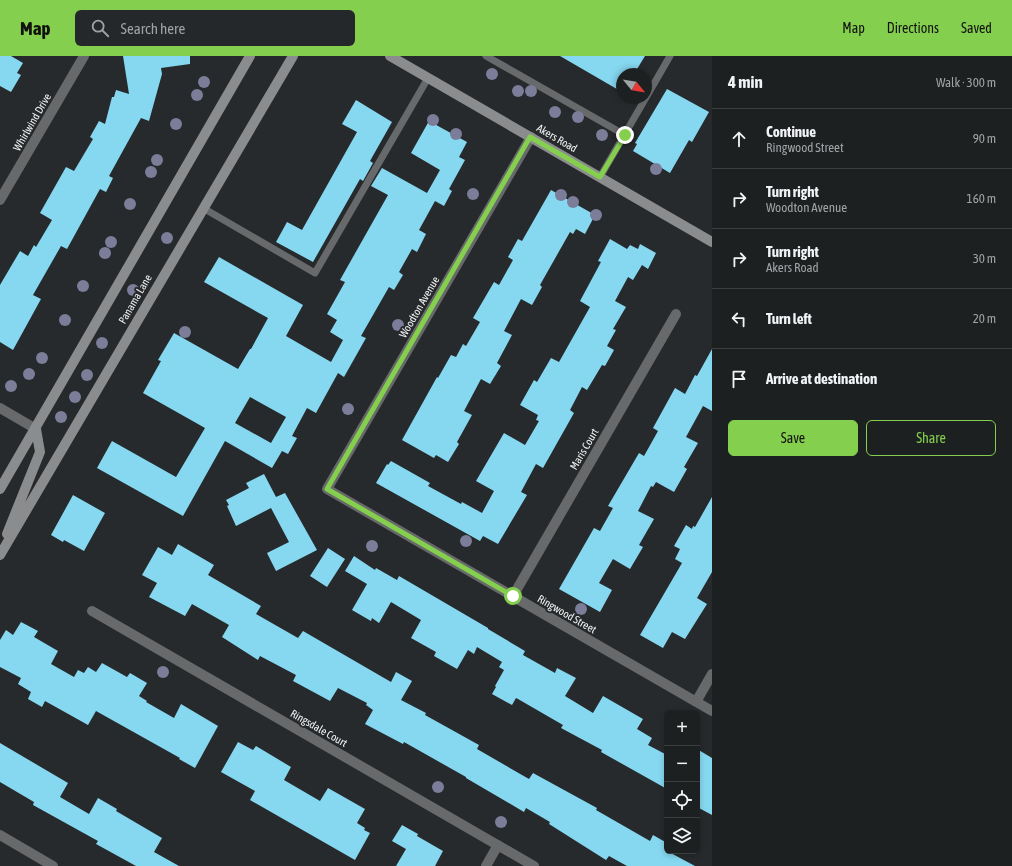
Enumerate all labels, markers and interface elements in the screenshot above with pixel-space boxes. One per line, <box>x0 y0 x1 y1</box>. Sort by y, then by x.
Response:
search box <box>75 10 355 46</box>
text: Map <box>20 17 51 39</box>
icon: search <box>89 17 111 39</box>
text: Search here <box>121 20 185 37</box>
text: Map <box>842 20 865 36</box>
text: Directions <box>887 20 939 36</box>
text: Saved <box>961 20 992 36</box>
north arrow <box>616 68 652 104</box>
text: 4 min <box>728 72 763 92</box>
text: Walk · 300 m <box>936 75 996 90</box>
street label: Whirlwind Drive <box>11 91 53 153</box>
street label: Akers Road <box>535 122 579 154</box>
text: Continue <box>766 123 816 140</box>
route end <box>616 126 634 144</box>
icon: ahead <box>728 128 750 150</box>
text: 90 m <box>973 131 996 146</box>
text: Ringwood Street <box>766 140 844 155</box>
text: Turn right <box>766 183 819 200</box>
icon: right <box>728 188 750 210</box>
text: 160 m <box>967 191 996 206</box>
text: Woodton Avenue <box>766 200 847 215</box>
text: Turn right <box>766 243 819 260</box>
icon: right <box>728 248 750 270</box>
text: 30 m <box>973 251 996 266</box>
text: Akers Road <box>766 260 819 275</box>
street label: Panama Lane <box>116 272 154 326</box>
street label: Woodton Avenue <box>397 274 441 340</box>
icon: left <box>728 308 750 330</box>
text: Turn left <box>766 310 812 327</box>
text: 20 m <box>973 311 996 326</box>
icon: arrive <box>728 368 750 390</box>
text: Arrive at destination <box>766 370 877 387</box>
button: Save <box>728 420 858 456</box>
button: Share <box>866 420 996 456</box>
street label: Maris Court <box>567 426 601 472</box>
route start <box>504 587 522 605</box>
street label: Ringwood Street <box>536 592 598 636</box>
street label: Ringsdale Court <box>289 707 349 749</box>
map controls <box>664 710 700 854</box>
button: + <box>664 710 700 746</box>
button: − <box>664 746 700 782</box>
button: locate <box>664 782 700 818</box>
button: layers <box>664 818 700 854</box>

